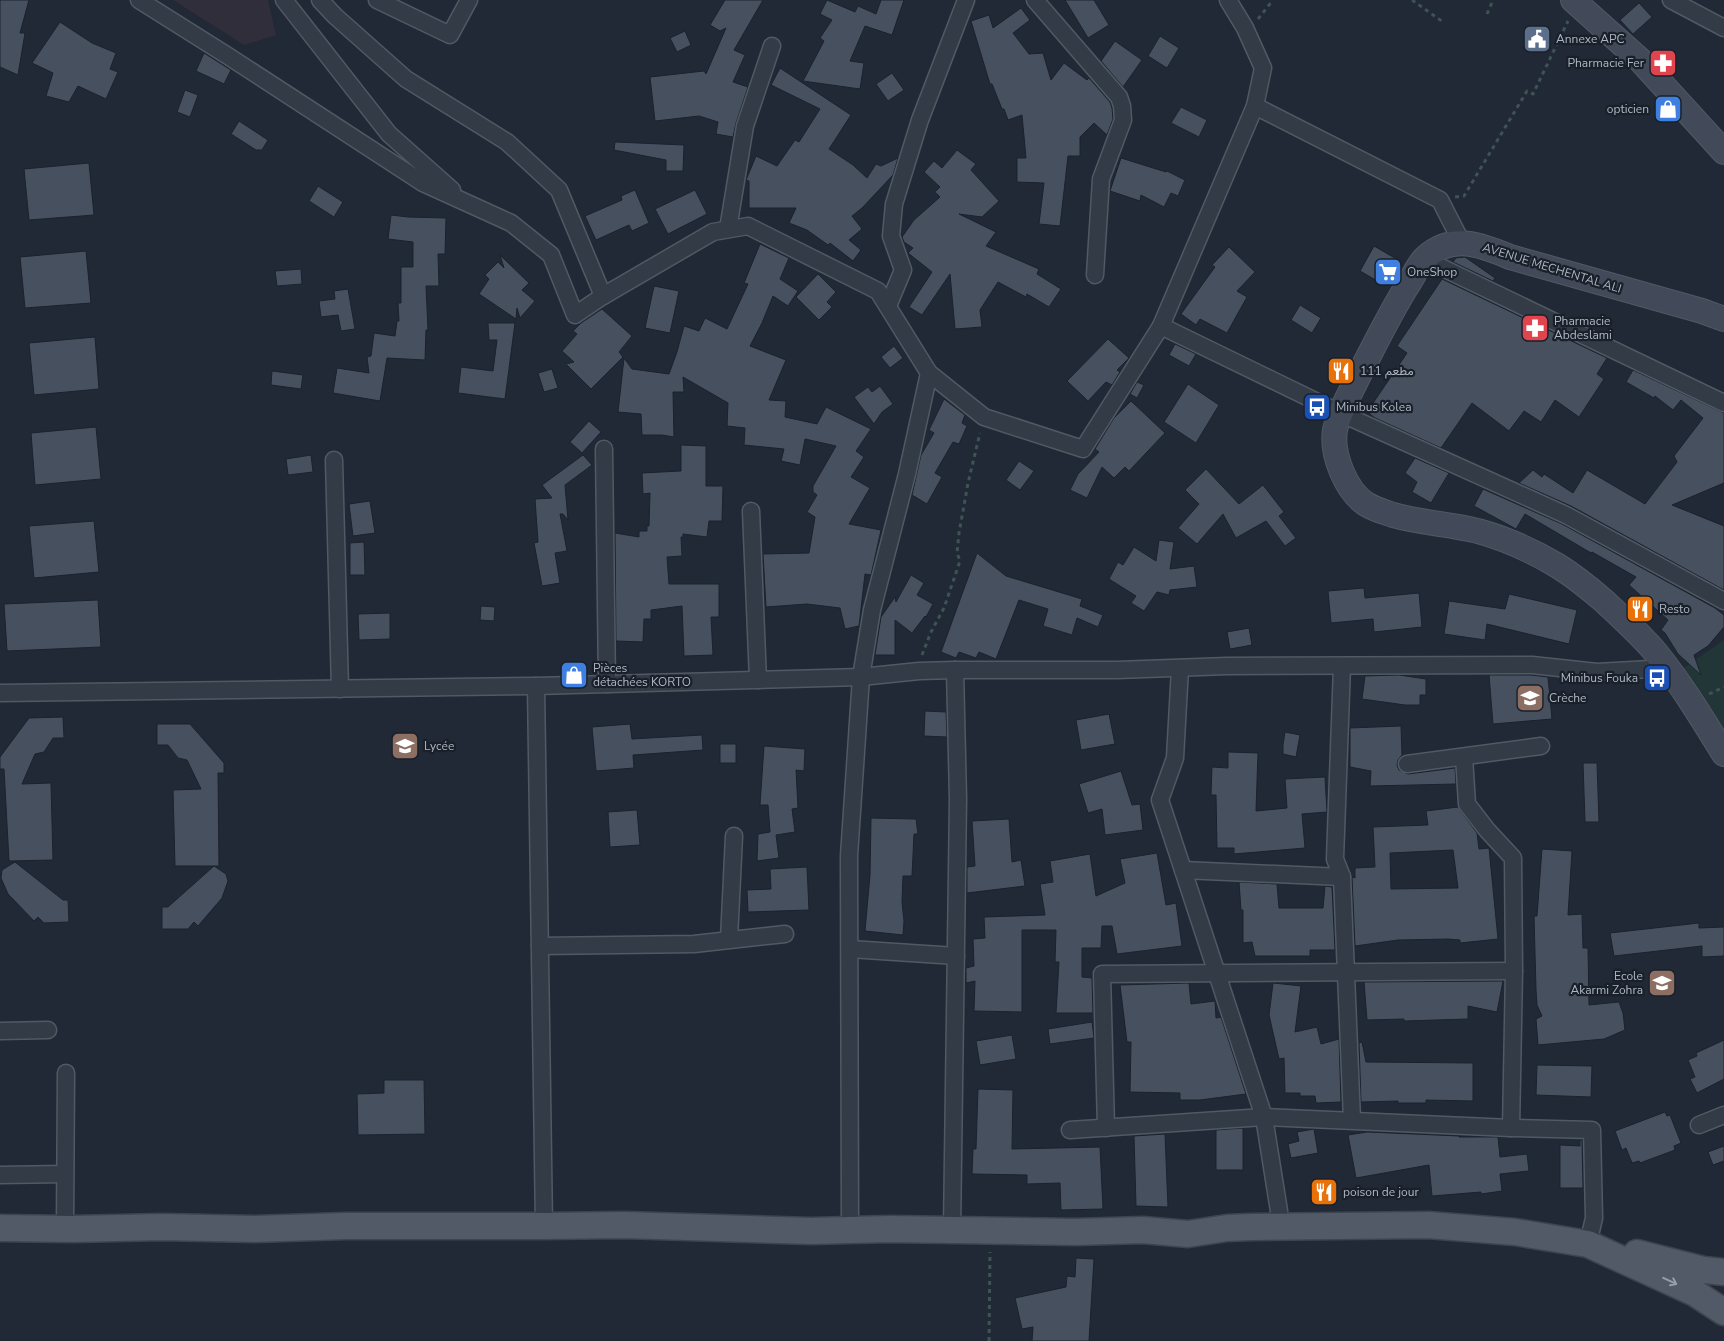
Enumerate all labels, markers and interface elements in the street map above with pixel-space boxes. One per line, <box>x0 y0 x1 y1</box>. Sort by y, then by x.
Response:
public building icon: Annexe APC <box>1522 24 1552 54</box>
place label: Annexe APC <box>1556 31 1625 47</box>
pharmacy icon: Pharmacie Fer <box>1648 48 1678 78</box>
place label: Pharmacie Fer <box>1567 55 1645 71</box>
shop icon: opticien <box>1653 94 1683 124</box>
place label: opticien <box>1607 101 1649 117</box>
street label: AVENUE MECHENTAL ALI <box>1481 239 1623 297</box>
supermarket icon: OneShop <box>1373 257 1403 287</box>
place label: OneShop <box>1407 264 1457 280</box>
pharmacy icon: Pharmacie Abdeslami <box>1520 313 1550 343</box>
place label: Pharmacie Abdeslami <box>1554 313 1612 343</box>
restaurant icon: مطعم 111 <box>1326 356 1356 386</box>
place label: مطعم 111 <box>1360 363 1414 379</box>
bus stop icon: Minibus Kolea <box>1302 392 1332 422</box>
place label: Minibus Kolea <box>1336 399 1412 415</box>
restaurant icon: Resto <box>1625 594 1655 624</box>
place label: Resto <box>1659 601 1690 617</box>
shop icon: Pièces détachées KORTO <box>559 660 589 690</box>
place label: Pièces détachées KORTO <box>593 660 691 690</box>
bus stop icon: Minibus Fouka <box>1642 663 1672 693</box>
place label: Minibus Fouka <box>1561 670 1638 686</box>
school or university icon: Crèche <box>1515 683 1545 713</box>
place label: Crèche <box>1549 690 1586 706</box>
school or university icon: Lycée <box>390 731 420 761</box>
place label: Lycée <box>424 738 454 754</box>
place label: Ecole Akarmi Zohra <box>1571 968 1643 998</box>
school or university icon: Ecole Akarmi Zohra <box>1647 968 1677 998</box>
restaurant icon: poison de jour <box>1309 1177 1339 1207</box>
place label: poison de jour <box>1343 1184 1419 1200</box>
one-way arrow <box>1662 1277 1677 1287</box>

